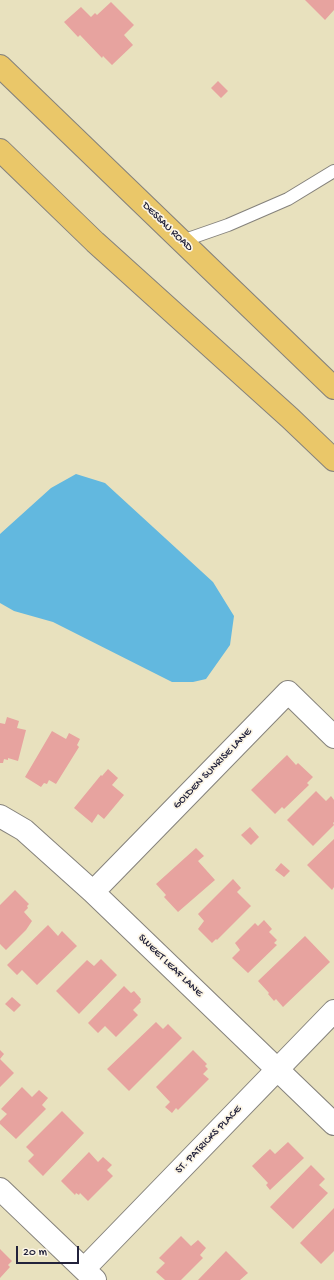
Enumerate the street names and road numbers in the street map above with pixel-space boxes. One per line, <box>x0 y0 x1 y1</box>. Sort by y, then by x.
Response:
street label: DESSAU ROAD <box>139 199 195 255</box>
street label: GOLDEN SUNRISE LANE <box>171 726 255 812</box>
street label: SWEET LEAF LANE <box>135 932 205 1000</box>
street label: ST. PATRICKS PLACE <box>173 1103 245 1177</box>

